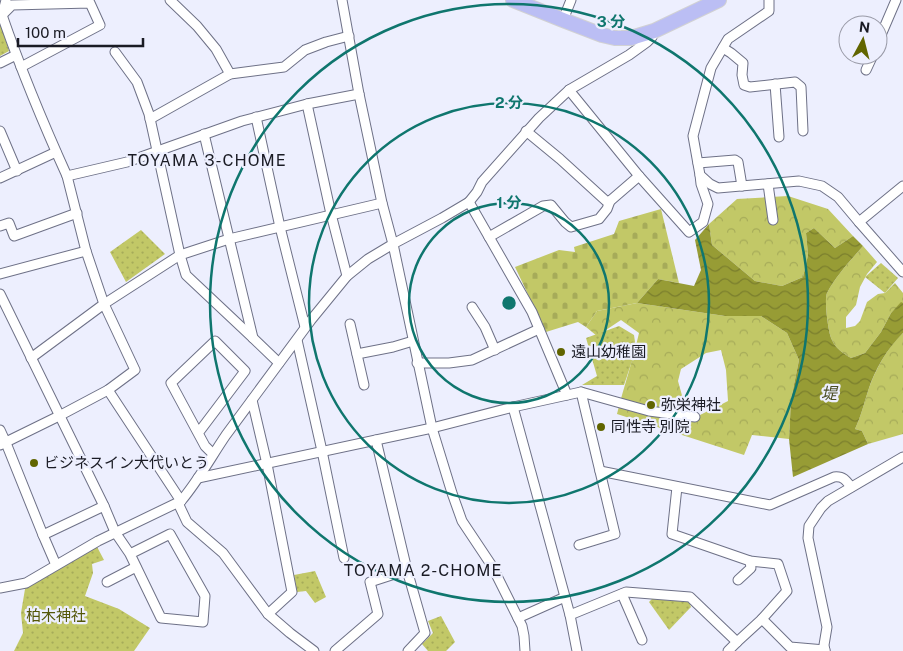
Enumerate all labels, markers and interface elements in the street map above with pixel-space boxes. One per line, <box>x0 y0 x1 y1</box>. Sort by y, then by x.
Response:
text: 3 分 <box>597 13 625 30</box>
scale bar <box>18 15 142 47</box>
north arrow <box>838 15 888 65</box>
text: N <box>858 18 871 36</box>
text: 100 m <box>25 24 66 41</box>
text: 2 分 <box>495 94 523 111</box>
district label: TOYAMA 3-CHOME <box>127 151 287 170</box>
text: 1 分 <box>497 194 521 211</box>
centre of rings <box>500 294 518 312</box>
place label: 遠山幼稚園 <box>571 343 646 360</box>
marker: 遠山幼稚園 <box>555 346 567 358</box>
water label: 堤 <box>821 384 839 403</box>
place label: 弥栄神社 <box>661 396 721 413</box>
marker: 弥栄神社 <box>645 399 657 411</box>
place label: 同性寺 別院 <box>611 418 690 435</box>
marker: 同性寺 別院 <box>595 421 607 433</box>
place label: ビジネスイン大代いとう <box>44 454 209 471</box>
marker: ビジネスイン大代いとう <box>28 457 40 469</box>
district label: TOYAMA 2-CHOME <box>344 561 502 580</box>
park label: 柏木神社 <box>26 607 86 624</box>

